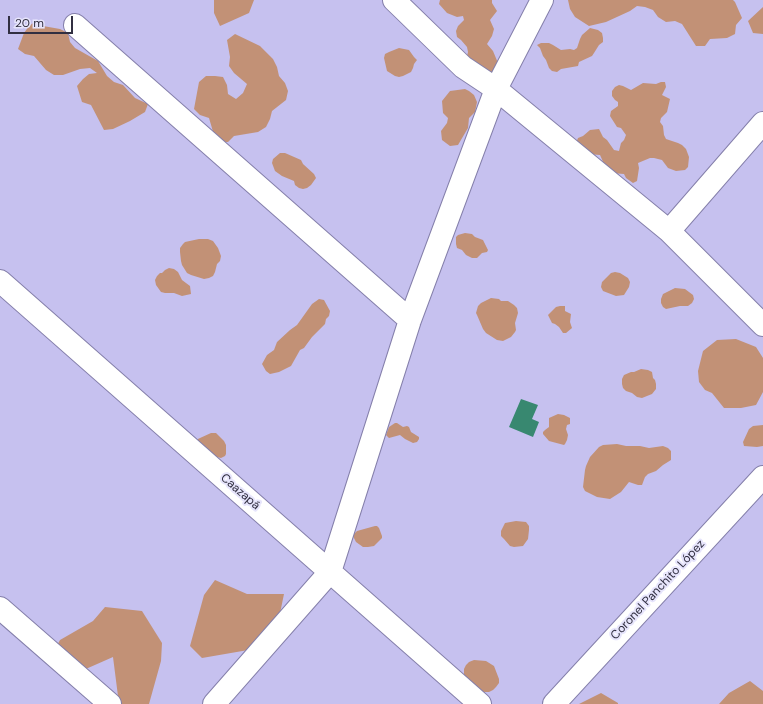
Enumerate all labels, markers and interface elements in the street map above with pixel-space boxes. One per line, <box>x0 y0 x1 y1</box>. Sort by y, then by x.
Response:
scale bar <box>10 8 75 34</box>
text: 20 m <box>15 15 44 31</box>
street label: Caazapá <box>217 471 263 513</box>
street label: Coronel Panchito López <box>608 537 708 643</box>

